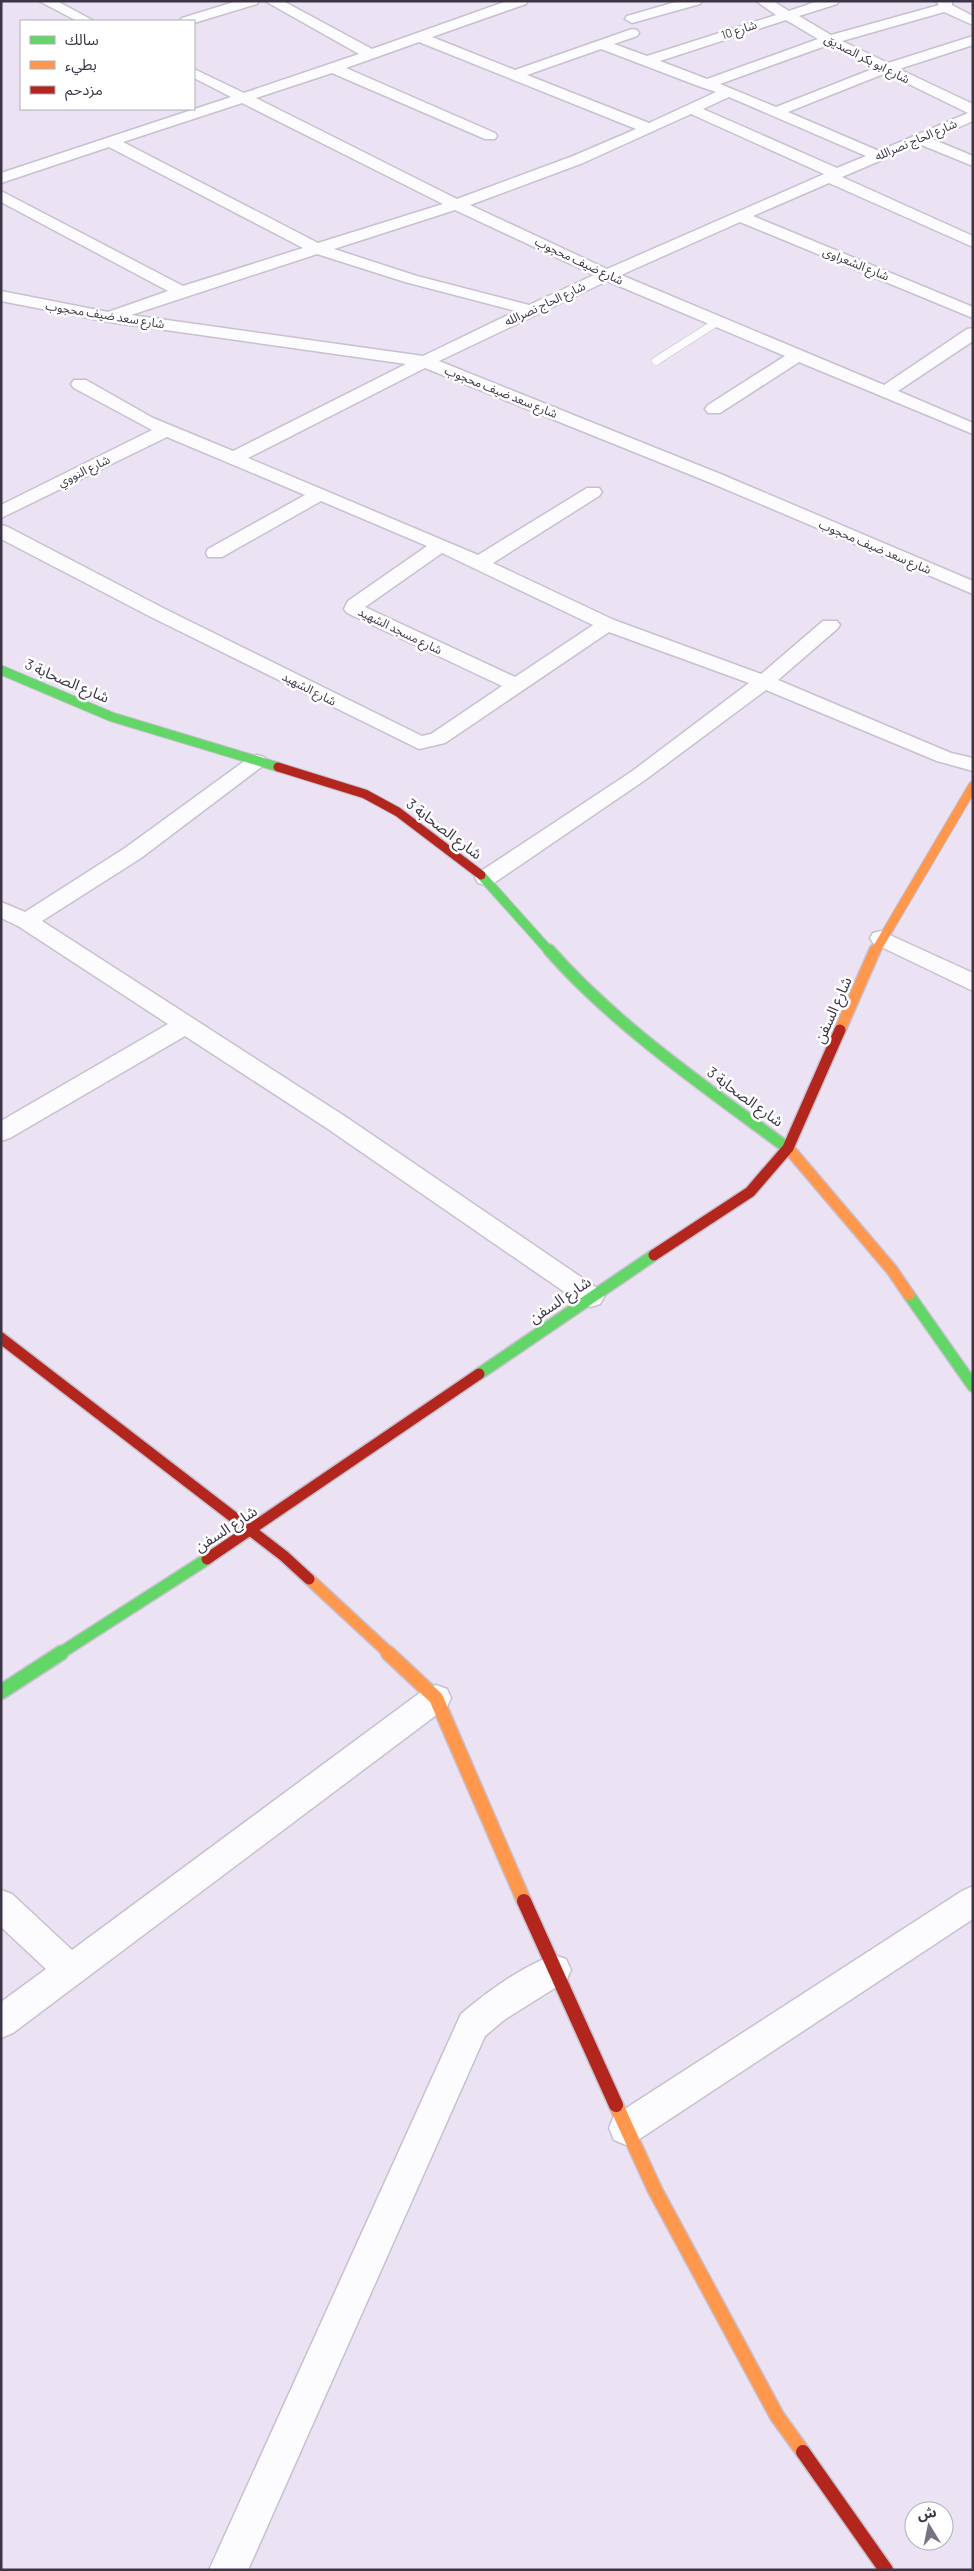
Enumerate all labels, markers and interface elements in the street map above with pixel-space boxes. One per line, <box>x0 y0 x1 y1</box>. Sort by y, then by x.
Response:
street label: شارع 10 <box>719 17 759 44</box>
legend <box>20 20 195 110</box>
text: سالك <box>65 30 99 48</box>
street label: شارع ابو بكر الصديق <box>821 31 912 88</box>
text: بطيء <box>65 55 97 76</box>
text: مزدحم <box>65 80 103 101</box>
street label: شارع الحاج نصرالله <box>873 116 960 165</box>
street label: شارع ضيف محجوب <box>532 233 626 289</box>
street label: شارع الشعراوى <box>820 243 891 285</box>
street label: شارع الحاج نصرالله <box>502 278 588 331</box>
street label: شارع سعد ضيف محجوب <box>44 298 166 333</box>
street label: شارع سعد ضيف محجوب <box>442 362 560 423</box>
street label: شارع النووي <box>55 452 113 492</box>
street label: شارع سعد ضيف محجوب <box>816 516 933 579</box>
street label: شارع مسجد الشهيد <box>355 604 445 659</box>
street label: شارع الصحابة 3 <box>21 654 113 710</box>
street label: شارع الشهيد <box>279 668 339 710</box>
street label: شارع الصحابة 3 <box>401 794 486 866</box>
street label: شارع السفن <box>809 973 858 1047</box>
street label: شارع الصحابة 3 <box>702 1062 787 1133</box>
street label: شارع السفن <box>525 1272 596 1330</box>
street label: شارع السفن <box>191 1501 262 1558</box>
north arrow <box>904 2501 954 2551</box>
text: ش <box>916 2503 938 2523</box>

